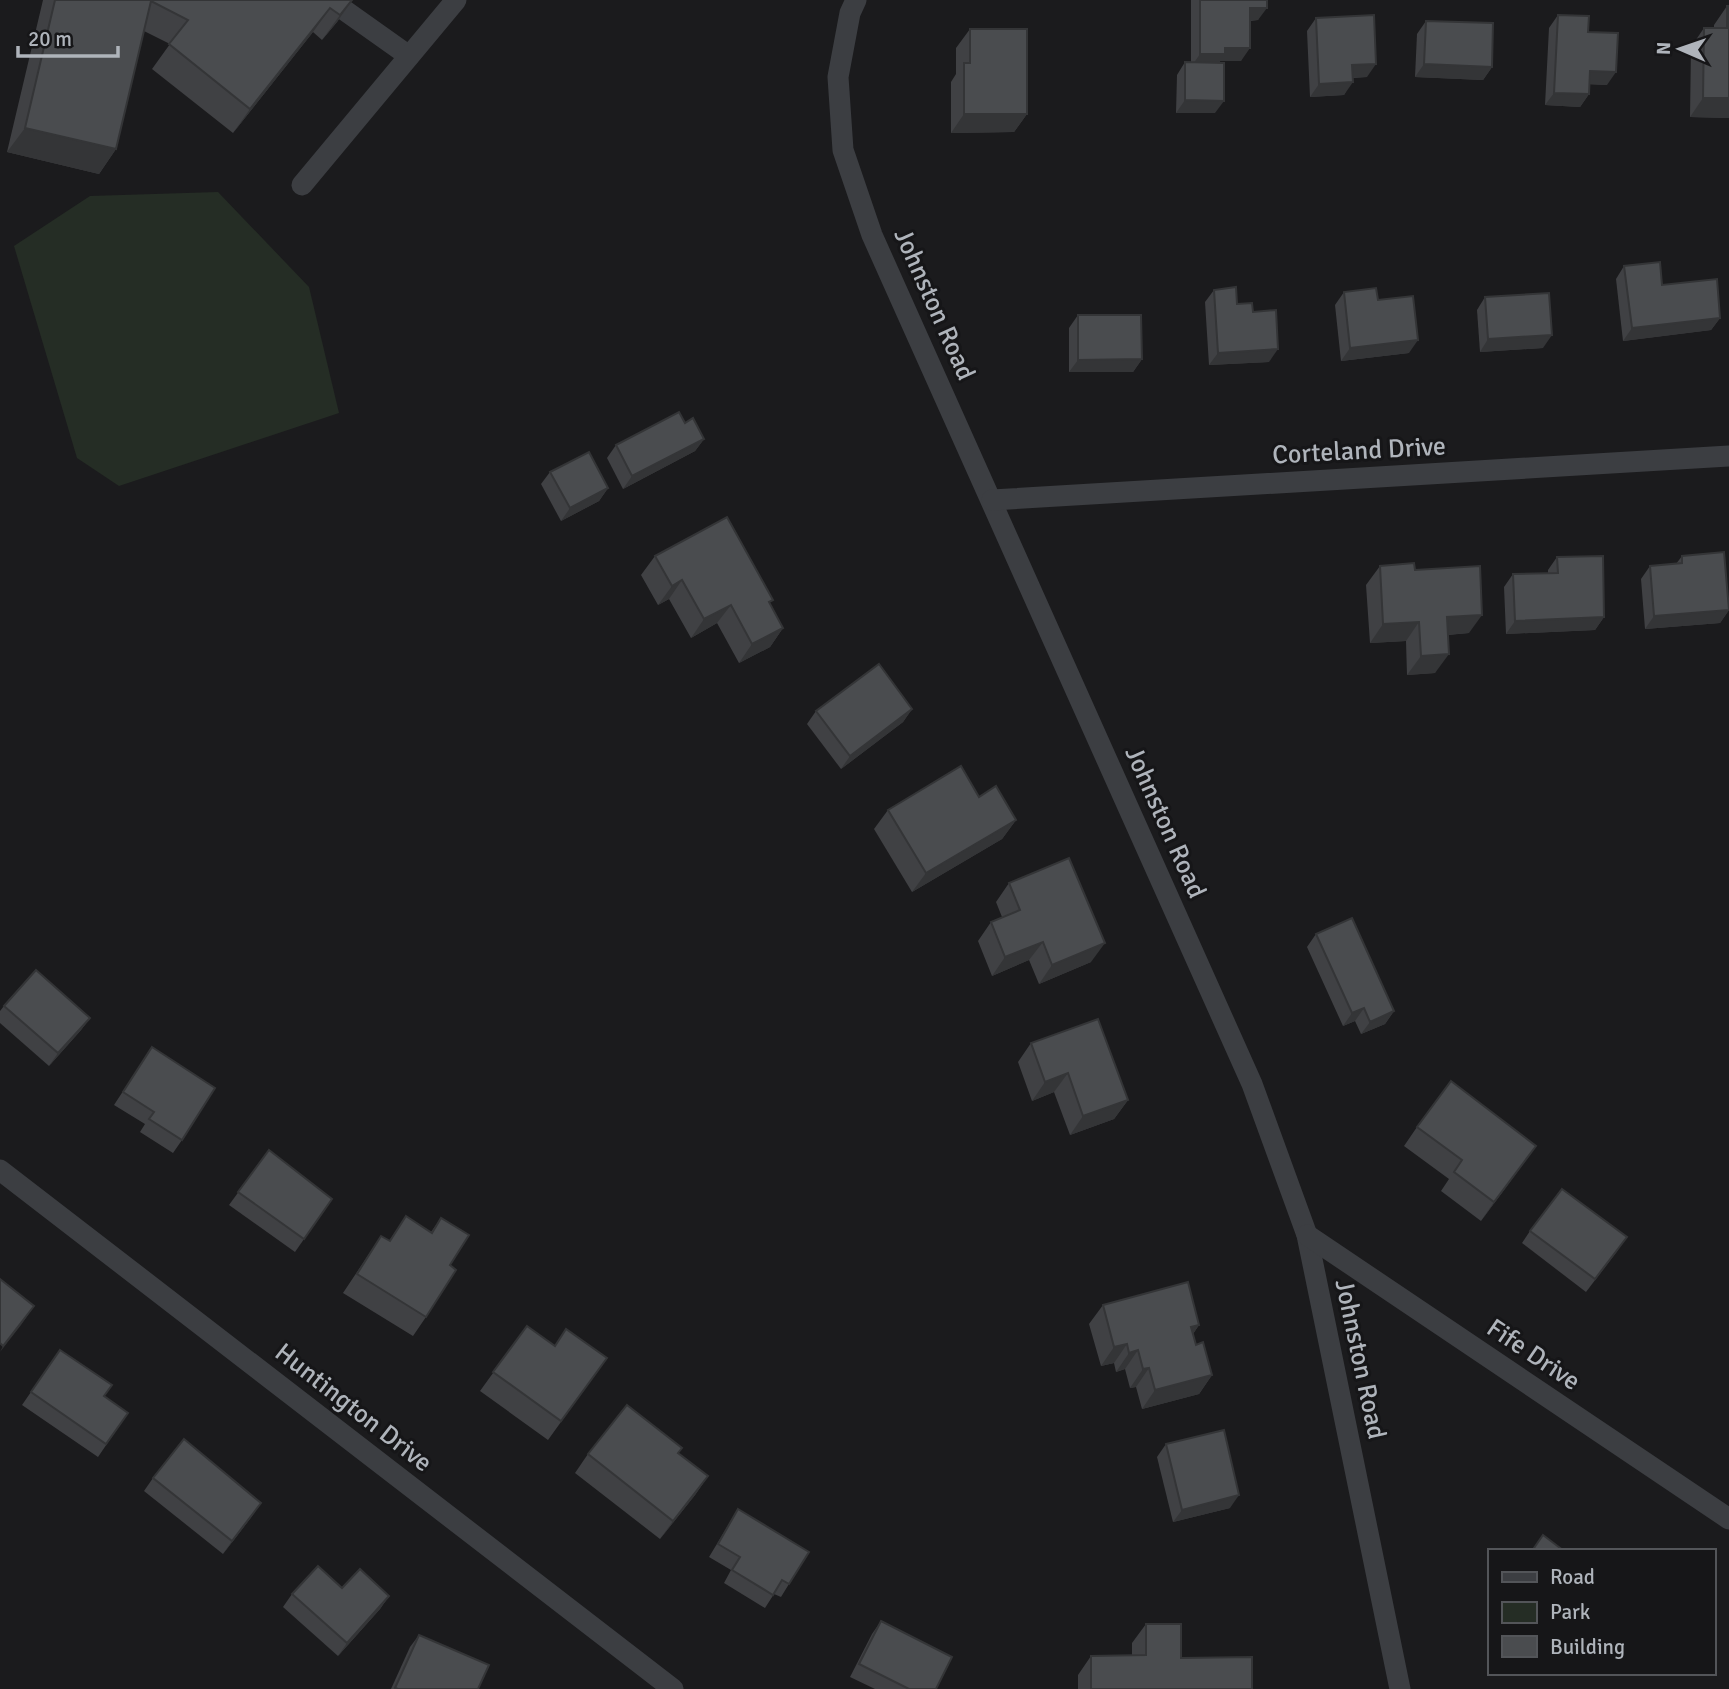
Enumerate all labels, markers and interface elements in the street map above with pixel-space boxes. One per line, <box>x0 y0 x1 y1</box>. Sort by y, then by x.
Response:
scale bar <box>18 14 117 58</box>
north arrow <box>1645 14 1715 84</box>
text: 20 m <box>28 26 72 52</box>
text: N <box>1652 41 1676 55</box>
street label: Johnston Road <box>886 224 982 385</box>
street label: Corteland Drive <box>1271 430 1447 472</box>
street label: Johnston Road <box>1117 742 1213 903</box>
street label: Johnston Road <box>1327 1276 1393 1442</box>
street label: Fife Drive <box>1481 1312 1586 1398</box>
street label: Huntington Drive <box>268 1336 438 1479</box>
legend <box>1488 1549 1715 1675</box>
text: Road <box>1550 1564 1595 1590</box>
text: Park <box>1550 1599 1591 1625</box>
text: Building <box>1550 1634 1625 1660</box>

